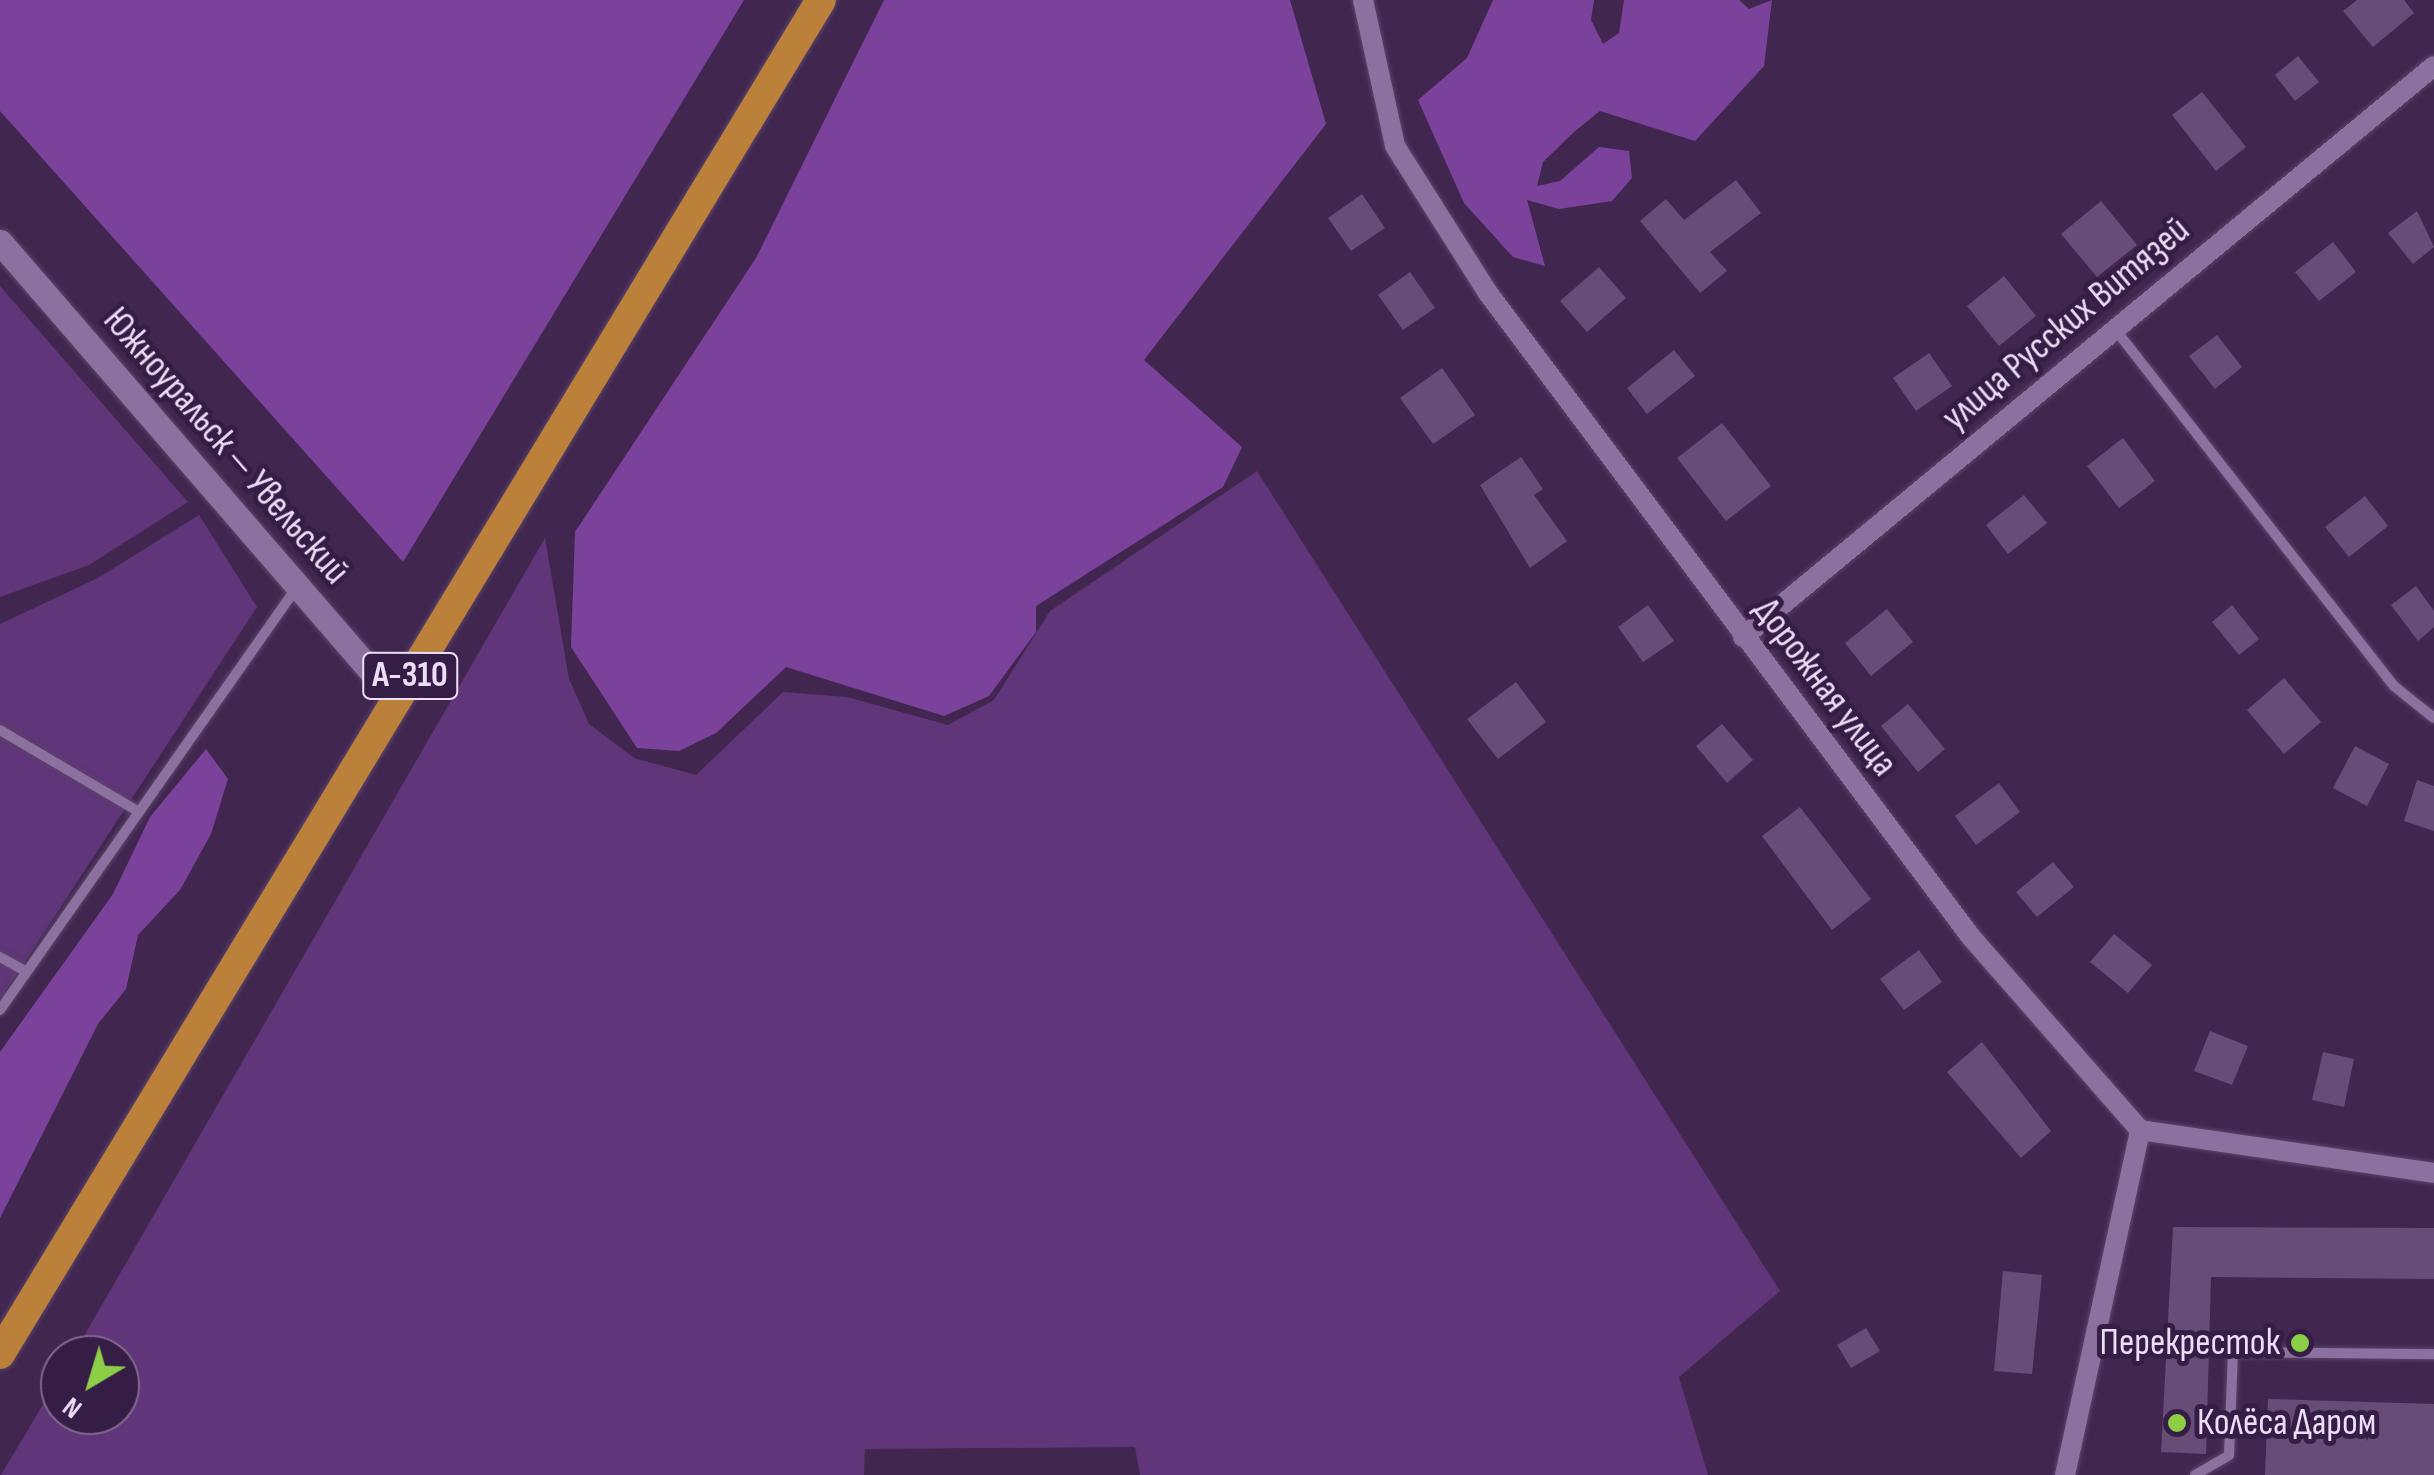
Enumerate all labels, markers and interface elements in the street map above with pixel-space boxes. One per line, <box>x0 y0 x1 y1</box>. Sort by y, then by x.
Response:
street label: улица Русских Витязей <box>1933 207 2199 441</box>
street label: Южноуральск — Увельский <box>93 298 359 594</box>
street label: Дорожная улица <box>1743 589 1907 785</box>
road number: А-310 <box>360 646 460 706</box>
place label: Перекресток <box>2100 1320 2280 1366</box>
marker: Перекресток <box>2289 1332 2311 1354</box>
north arrow <box>40 1335 140 1435</box>
text: N <box>56 1390 89 1425</box>
place label: Колёса Даром <box>2197 1400 2376 1446</box>
marker: Колёса Даром <box>2166 1412 2188 1434</box>

